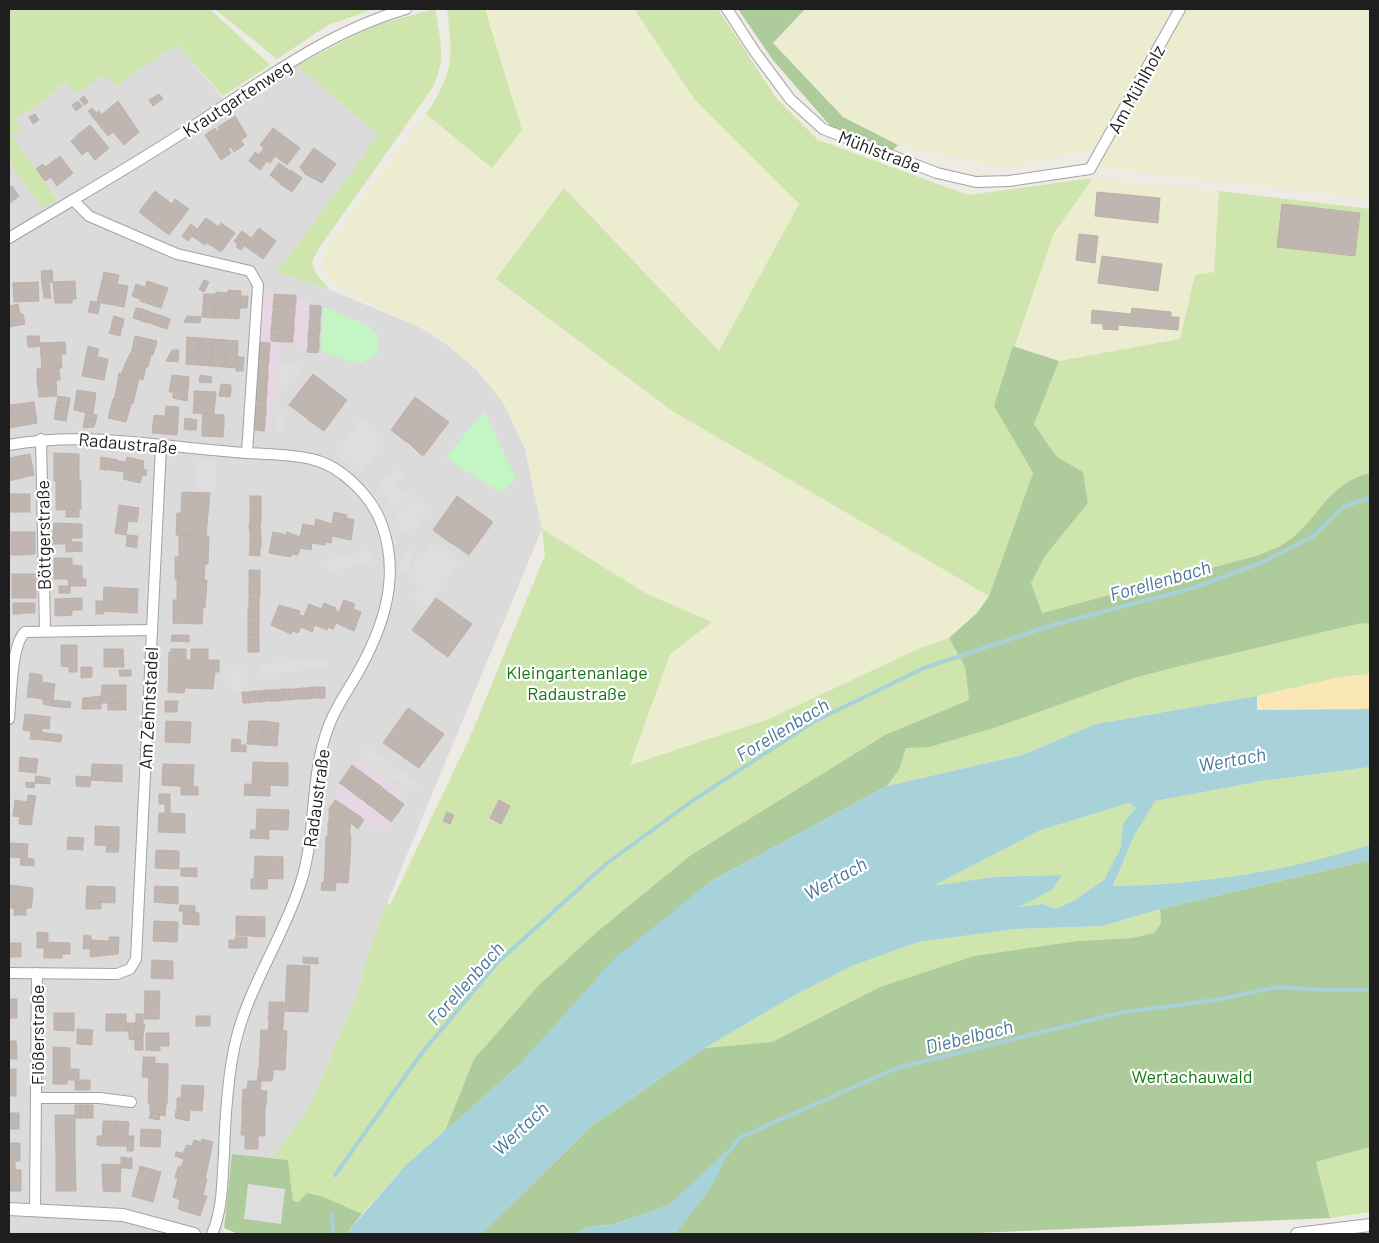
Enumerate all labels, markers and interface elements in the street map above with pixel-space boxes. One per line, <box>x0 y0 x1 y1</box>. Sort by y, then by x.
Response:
street label: Am Mühlholz <box>1103 41 1169 137</box>
street label: Krautgartenweg <box>178 55 296 141</box>
street label: Mühlstraße <box>835 125 925 177</box>
street label: Radaustraße <box>78 428 178 458</box>
street label: Böttgerstraße <box>31 480 55 590</box>
water label: Forellenbach <box>1107 555 1213 605</box>
street label: Am Zehntstadel <box>134 646 162 770</box>
park label: Kleingartenanlage Radaustraße <box>506 661 648 704</box>
water label: Forellenbach <box>731 692 833 766</box>
water label: Wertach <box>1196 742 1268 776</box>
street label: Radaustraße <box>298 747 334 849</box>
water label: Wertach <box>800 851 870 905</box>
water label: Forellenbach <box>422 937 508 1029</box>
street label: Flößerstraße <box>26 985 48 1085</box>
water label: Diebelbach <box>923 1014 1015 1058</box>
park label: Wertachauwald <box>1132 1065 1252 1087</box>
water label: Wertach <box>487 1096 553 1160</box>

